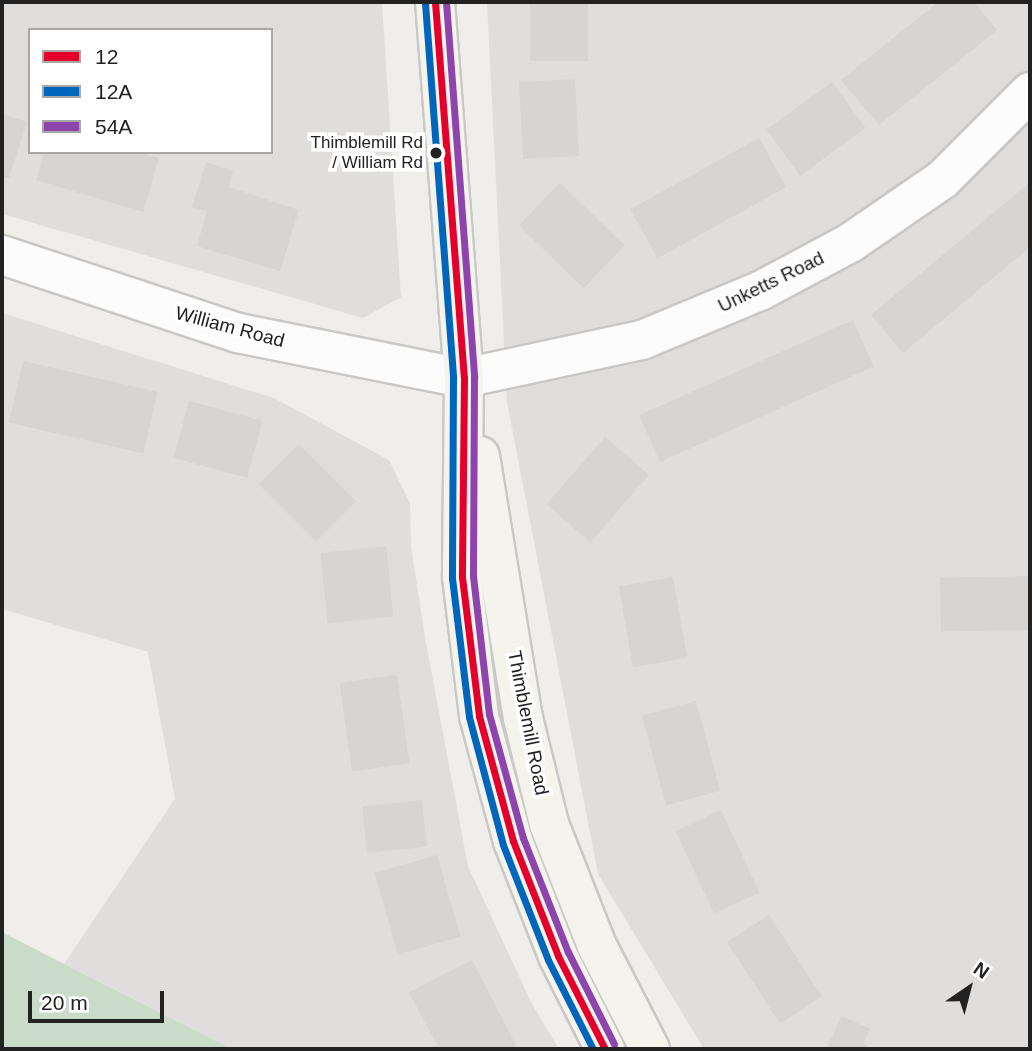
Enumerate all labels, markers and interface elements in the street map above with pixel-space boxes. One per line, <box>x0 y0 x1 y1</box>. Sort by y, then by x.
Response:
legend <box>28 28 273 154</box>
text: 12 <box>95 45 118 68</box>
text: 12A <box>95 80 132 103</box>
text: 54A <box>95 115 132 138</box>
place label: Thimblemill Rd / William Rd <box>311 133 423 173</box>
marker: Thimblemill Rd / William Rd <box>429 146 443 160</box>
street label: Unketts Road <box>714 247 828 317</box>
street label: William Road <box>173 302 287 352</box>
street label: Thimblemill Road <box>503 649 553 797</box>
north arrow <box>934 953 1004 1023</box>
text: N <box>970 958 993 983</box>
scale bar <box>32 978 168 1022</box>
text: 20 m <box>41 991 88 1014</box>

